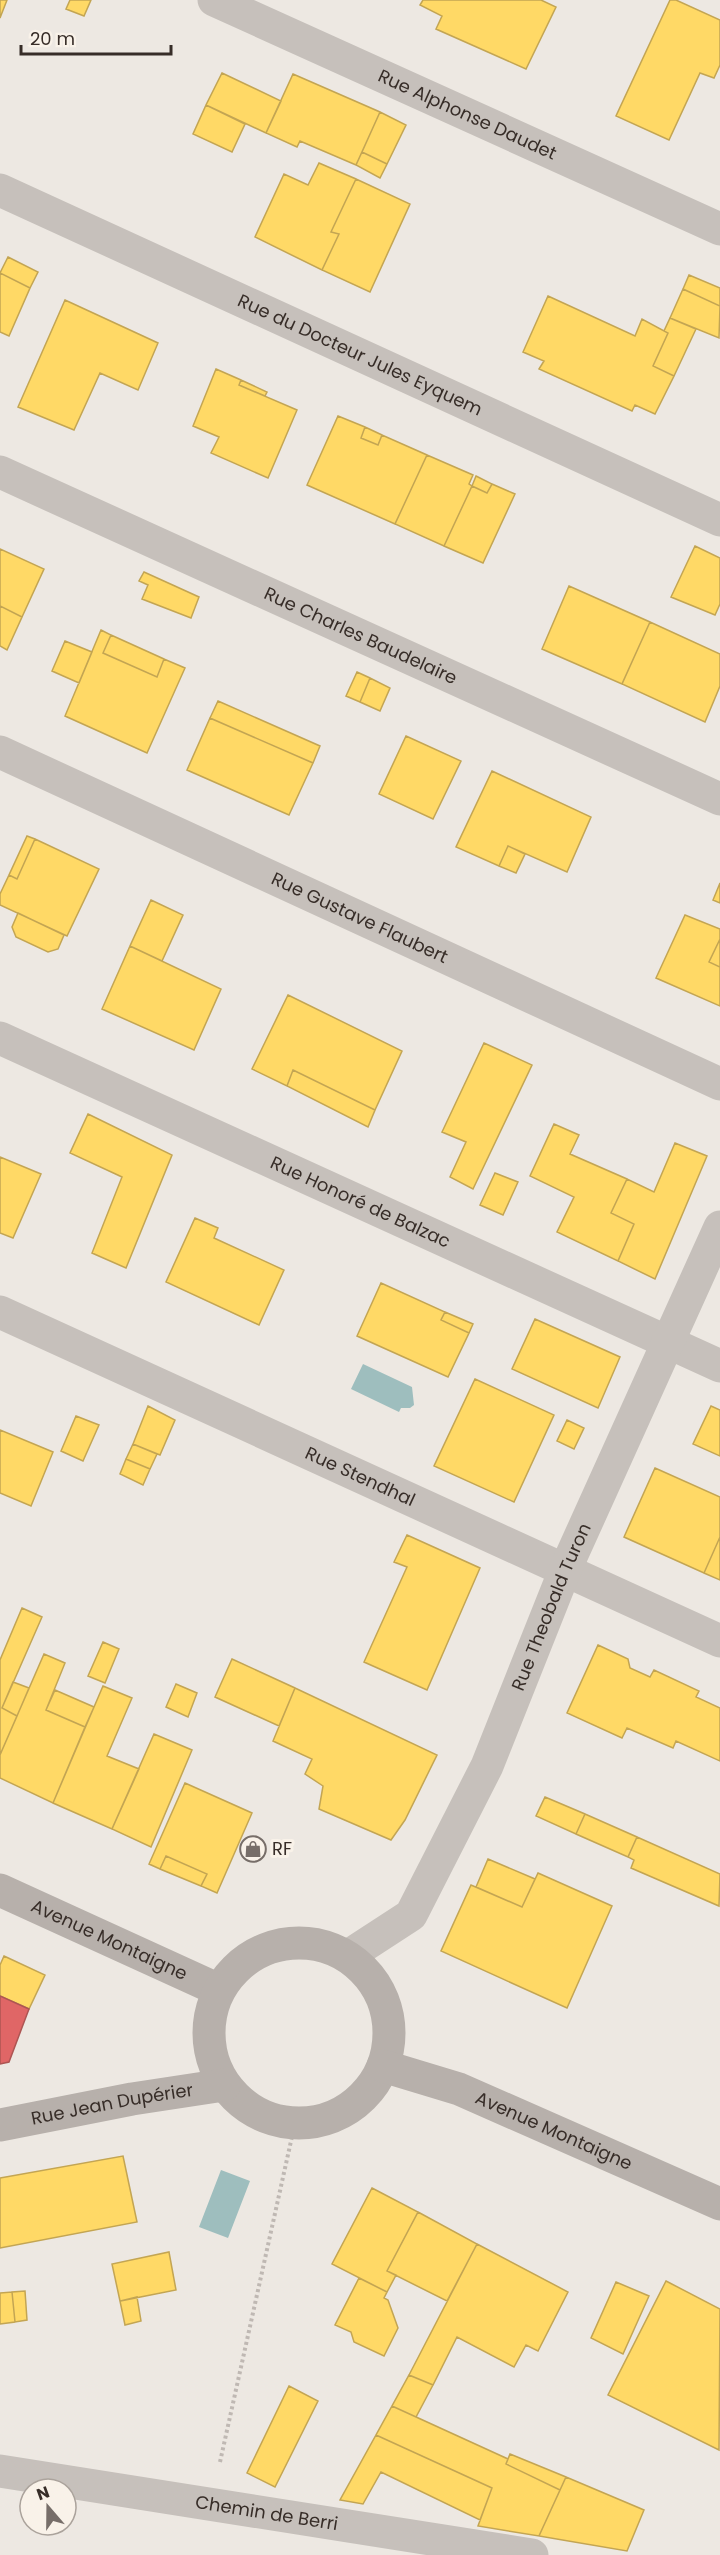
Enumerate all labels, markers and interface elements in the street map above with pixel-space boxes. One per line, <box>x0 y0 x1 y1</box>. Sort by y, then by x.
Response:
scale bar <box>21 18 171 56</box>
text: 20 m <box>30 26 75 51</box>
street label: Rue Alphonse Daudet <box>374 63 561 165</box>
street label: Rue du Docteur Jules Eyquem <box>234 288 487 421</box>
street label: Rue Charles Baudelaire <box>260 581 461 690</box>
street label: Rue Gustave Flaubert <box>267 866 452 969</box>
street label: Rue Honoré de Balzac <box>267 1150 455 1254</box>
street label: Rue Stendhal <box>301 1440 420 1512</box>
street label: Rue Theobald Turon <box>505 1519 597 1694</box>
shop icon: RF <box>238 1834 268 1864</box>
place label: RF <box>272 1836 292 1861</box>
street label: Avenue Montaigne <box>27 1893 191 1986</box>
street label: Rue Jean Dupérier <box>29 2077 195 2131</box>
street label: Avenue Montaigne <box>472 2085 636 2176</box>
north arrow <box>18 2477 78 2537</box>
text: N <box>33 2481 53 2506</box>
street label: Chemin de Berri <box>194 2489 340 2536</box>

